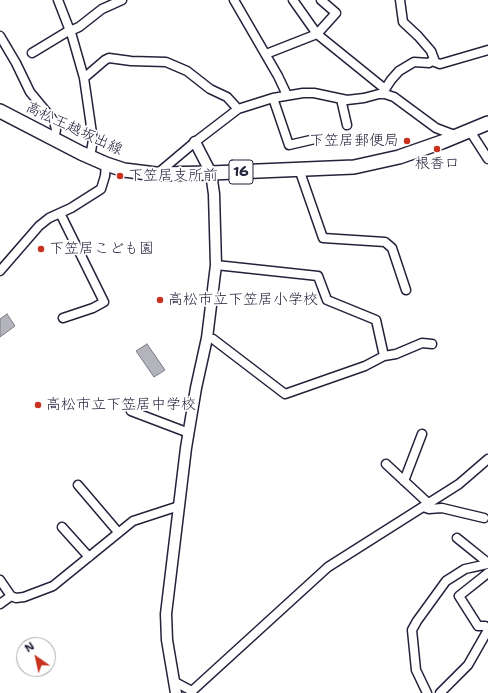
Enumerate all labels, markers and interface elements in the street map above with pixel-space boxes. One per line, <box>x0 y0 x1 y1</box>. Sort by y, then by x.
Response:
street label: 高松王越坂出線 <box>23 99 125 159</box>
place label: 下笠居郵便局 <box>309 132 399 150</box>
marker: 下笠居郵便局 <box>402 136 412 146</box>
marker: 根香口 <box>432 144 442 154</box>
place label: 根香口 <box>415 155 459 173</box>
road number: 16 <box>229 160 253 184</box>
place label: 下笠居支所前 <box>128 167 218 185</box>
marker: 下笠居支所前 <box>115 171 125 181</box>
place label: 下笠居こども園 <box>49 240 154 258</box>
marker: 下笠居こども園 <box>36 244 46 254</box>
place label: 高松市立下笠居小学校 <box>168 291 318 309</box>
marker: 高松市立下笠居小学校 <box>155 295 165 305</box>
place label: 高松市立下笠居中学校 <box>46 396 196 414</box>
marker: 高松市立下笠居中学校 <box>33 400 43 410</box>
north arrow <box>16 637 56 677</box>
text: N <box>22 639 37 656</box>

